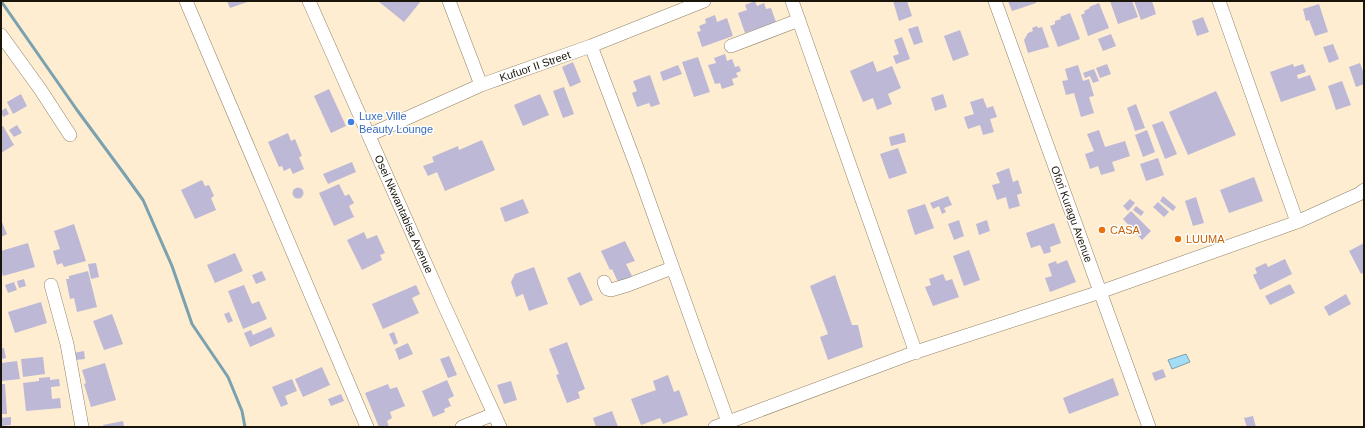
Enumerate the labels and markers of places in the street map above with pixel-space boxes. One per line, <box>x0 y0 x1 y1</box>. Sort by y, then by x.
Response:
place label: Luxe Ville Beauty Lounge <box>359 110 433 135</box>
marker: Luxe Ville Beauty Lounge <box>346 117 356 127</box>
place label: CASA <box>1110 224 1141 236</box>
marker: CASA <box>1097 225 1107 235</box>
place label: LUUMA <box>1186 233 1225 245</box>
marker: LUUMA <box>1173 234 1183 244</box>

